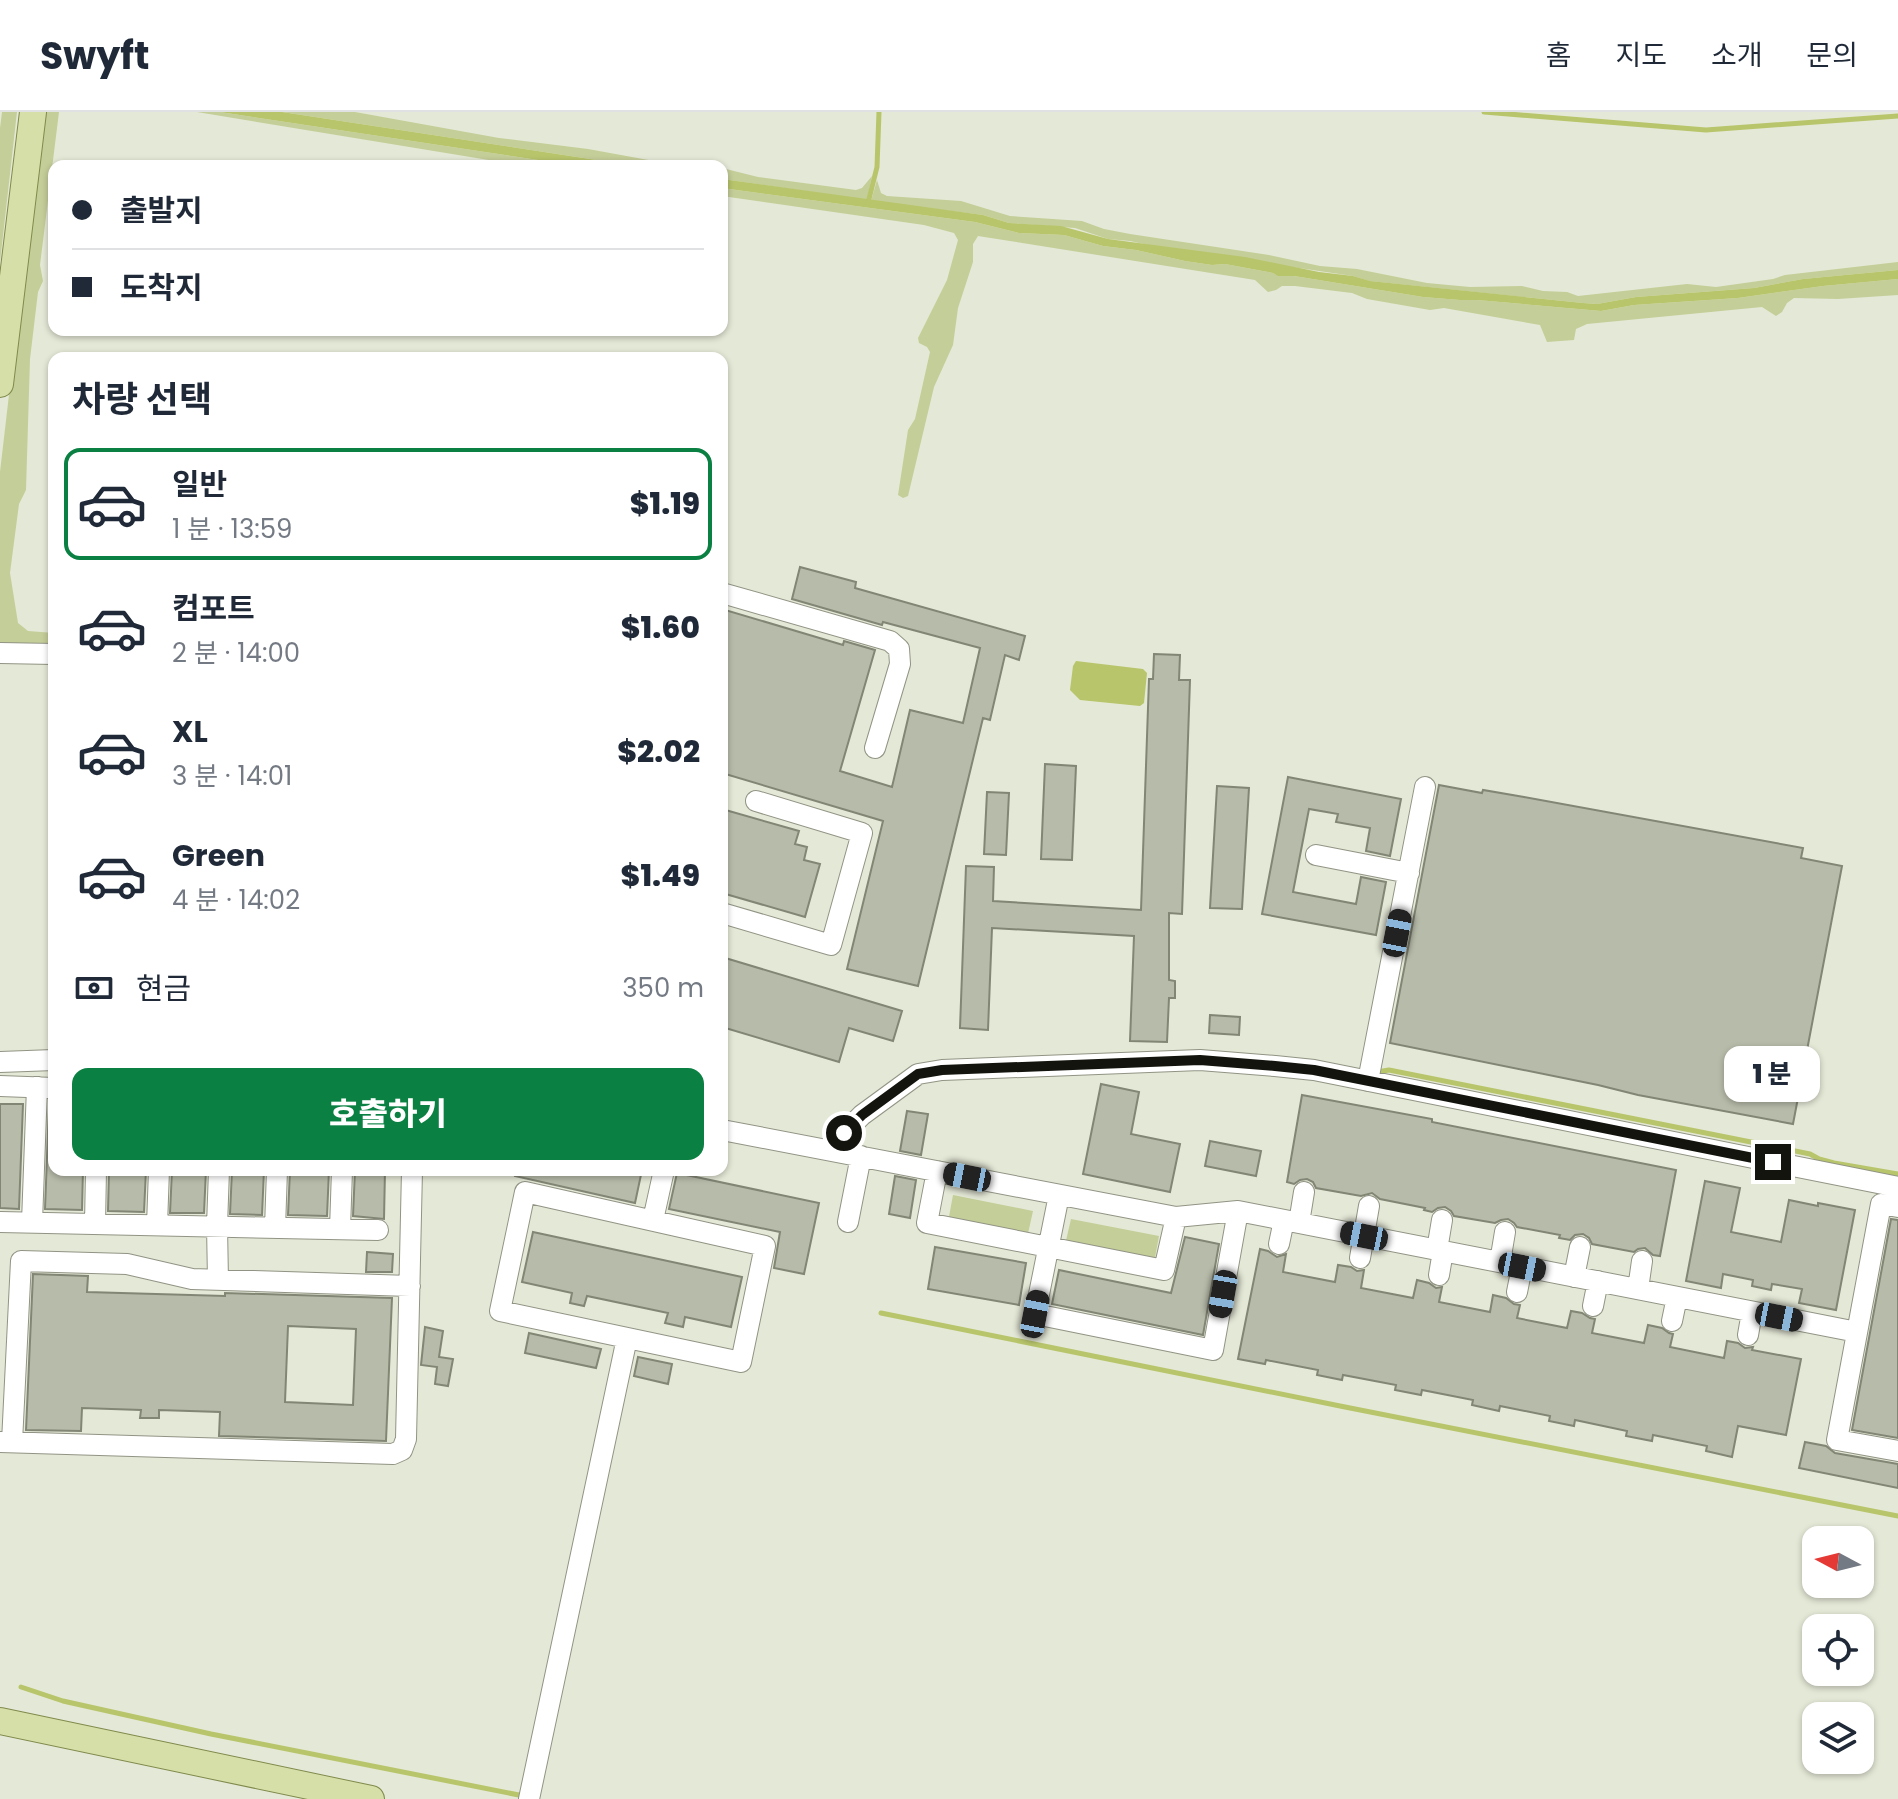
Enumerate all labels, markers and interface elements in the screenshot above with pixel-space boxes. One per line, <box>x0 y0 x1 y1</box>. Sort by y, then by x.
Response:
text: Swyft <box>40 29 149 82</box>
text: 홈 <box>1546 36 1571 75</box>
text: 지도 <box>1615 36 1667 75</box>
text: 소개 <box>1711 36 1762 75</box>
text: 문의 <box>1806 36 1858 75</box>
text: 출발지 <box>120 189 203 232</box>
text: 도착지 <box>120 266 203 309</box>
text: 차량 선택 <box>72 374 212 425</box>
text: 일반 <box>172 463 227 506</box>
icon: car <box>76 468 148 540</box>
text: $1.19 <box>630 482 700 525</box>
text: 1 분 · 13:59 <box>172 511 292 547</box>
text: 컴포트 <box>172 587 255 630</box>
icon: car <box>76 592 148 664</box>
text: $1.60 <box>621 606 700 649</box>
text: 2 분 · 14:00 <box>172 635 300 671</box>
text: XL <box>172 710 208 753</box>
icon: car <box>76 716 148 788</box>
text: $2.02 <box>617 730 700 773</box>
text: 3 분 · 14:01 <box>172 758 292 794</box>
text: Green <box>172 834 265 877</box>
icon: car <box>76 840 148 912</box>
text: $1.49 <box>621 854 700 897</box>
text: 4 분 · 14:02 <box>172 882 300 918</box>
car <box>1381 907 1413 959</box>
icon: cash <box>72 966 116 1010</box>
text: 현금 <box>136 967 191 1010</box>
text: 350 m <box>622 970 704 1006</box>
callout: 1 분 <box>1725 1046 1821 1102</box>
text: 1 분 <box>1753 1056 1791 1092</box>
button: 호출하기 <box>72 1068 704 1160</box>
route start <box>826 1115 862 1151</box>
route end <box>1755 1144 1791 1180</box>
car <box>941 1161 993 1193</box>
car <box>1338 1220 1390 1252</box>
car <box>1496 1251 1548 1283</box>
car <box>1207 1268 1239 1320</box>
car <box>1019 1288 1051 1340</box>
car <box>1753 1301 1805 1333</box>
north arrow <box>1802 1526 1874 1598</box>
map controls <box>1802 1526 1874 1774</box>
button: locate <box>1802 1614 1874 1686</box>
button: layers <box>1802 1702 1874 1774</box>

